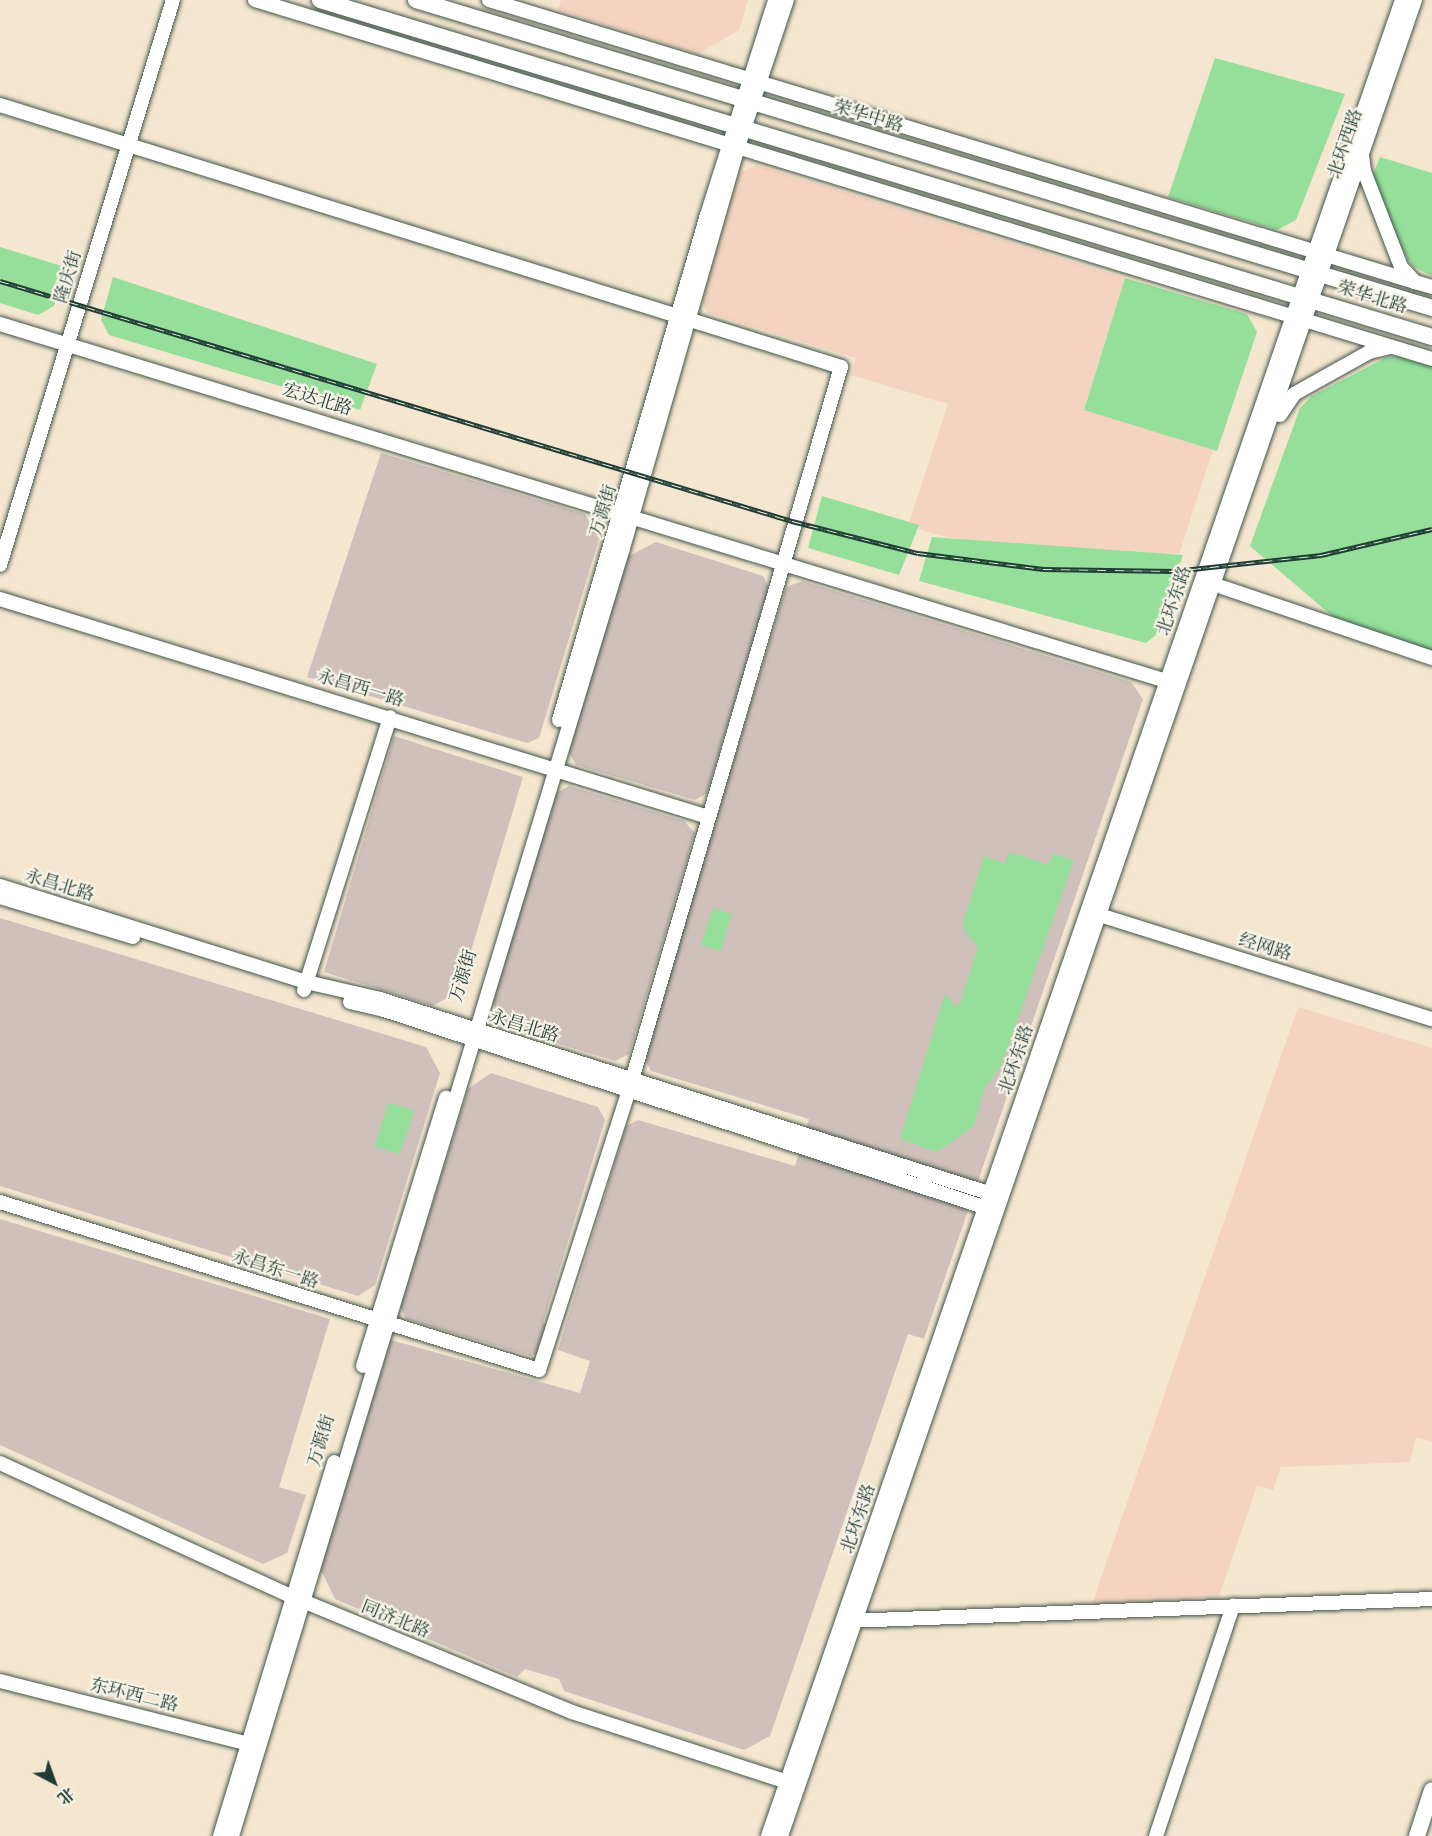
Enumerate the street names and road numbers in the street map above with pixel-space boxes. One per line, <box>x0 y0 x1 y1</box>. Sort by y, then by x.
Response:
street label: 荣华中路 <box>830 96 906 138</box>
street label: 北环西路 <box>1324 106 1368 182</box>
street label: 隆庆街 <box>51 248 87 306</box>
street label: 荣华北路 <box>1334 277 1410 319</box>
street label: 宏达北路 <box>279 379 355 421</box>
street label: 万源街 <box>586 482 622 540</box>
street label: 北环东路 <box>1153 563 1197 639</box>
street label: 永昌西一路 <box>314 666 406 712</box>
street label: 永昌北路 <box>21 865 97 907</box>
street label: 经网路 <box>1236 930 1294 966</box>
street label: 万源街 <box>446 947 482 1005</box>
street label: 永昌北路 <box>486 1006 562 1048</box>
street label: 北环东路 <box>995 1022 1039 1098</box>
street label: 永昌东一路 <box>229 1246 321 1294</box>
street label: 万源街 <box>304 1412 340 1470</box>
street label: 北环东路 <box>837 1481 881 1557</box>
street label: 同济北路 <box>358 1597 432 1643</box>
street label: 东环西二路 <box>88 1675 180 1717</box>

